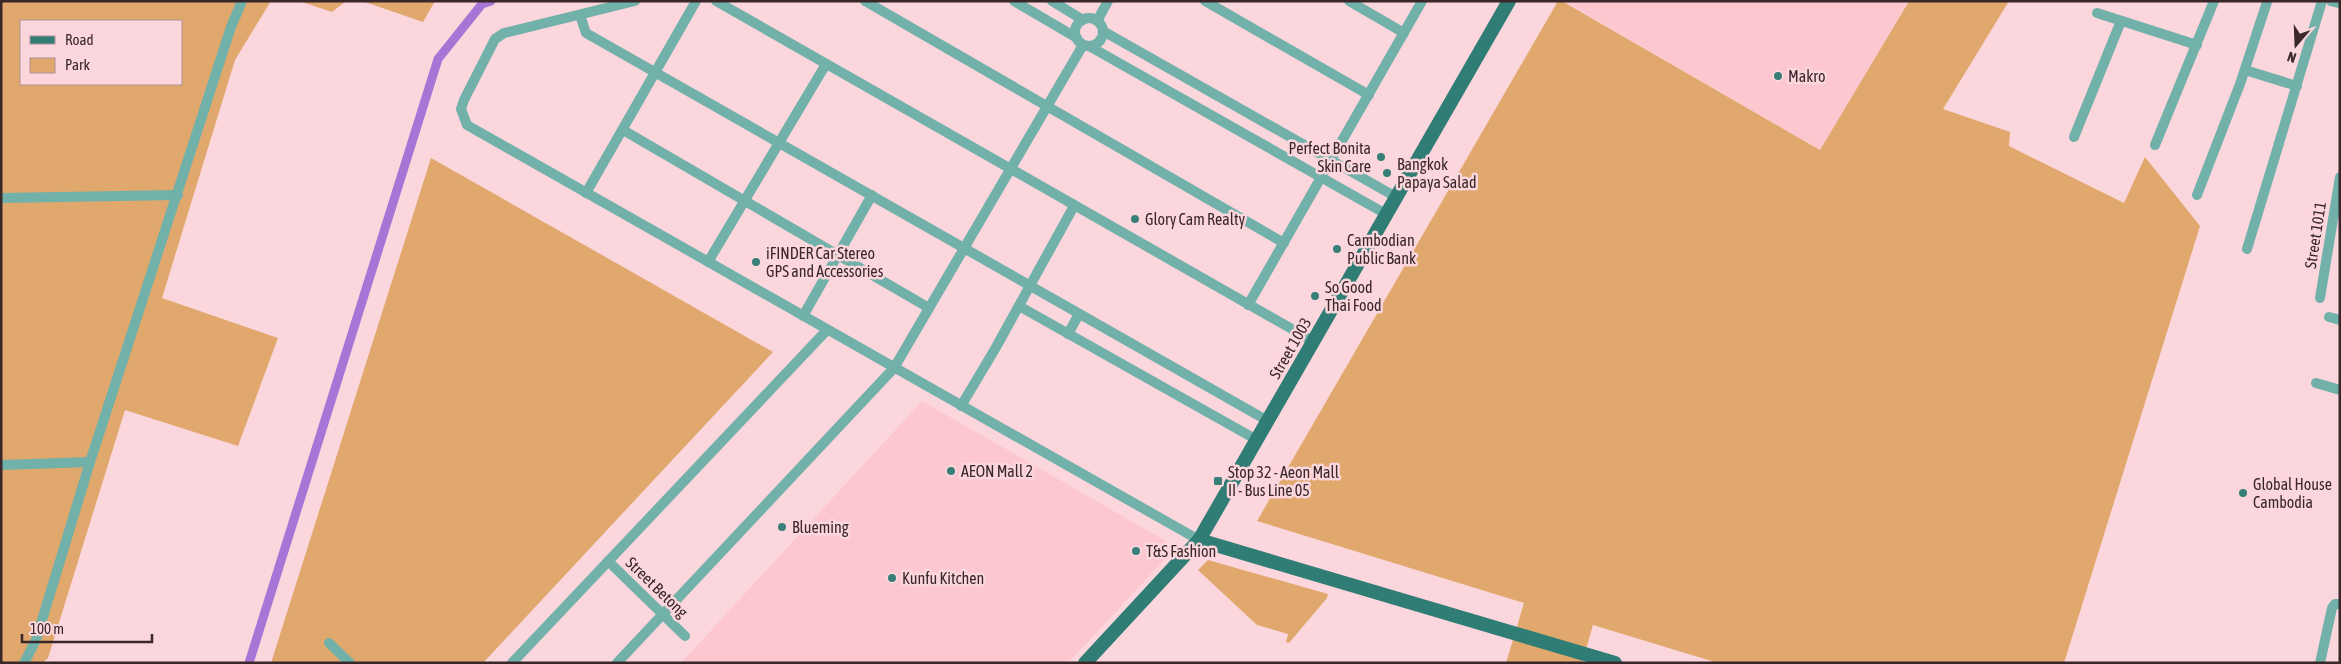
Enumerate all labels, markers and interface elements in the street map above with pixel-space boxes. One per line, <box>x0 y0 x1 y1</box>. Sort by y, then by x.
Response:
legend <box>20 20 182 85</box>
north arrow <box>2271 20 2321 70</box>
text: Road <box>65 31 94 48</box>
text: N <box>2285 48 2298 66</box>
text: Park <box>65 56 90 73</box>
place label: Makro <box>1788 67 1825 85</box>
marker: Makro <box>1772 70 1784 82</box>
place label: Perfect Bonita Skin Care <box>1289 139 1371 175</box>
marker: Perfect Bonita Skin Care <box>1375 151 1387 163</box>
place label: Bangkok Papaya Salad <box>1397 155 1476 192</box>
marker: Bangkok Papaya Salad <box>1381 167 1393 179</box>
street label: Street 1011 <box>2301 200 2329 270</box>
place label: Glory Cam Realty <box>1145 210 1245 229</box>
marker: Glory Cam Realty <box>1129 213 1141 225</box>
place label: Cambodian Public Bank <box>1347 231 1416 267</box>
marker: Cambodian Public Bank <box>1331 243 1343 255</box>
place label: iFINDER Car Stereo GPS and Accessories <box>766 244 884 280</box>
marker: iFINDER Car Stereo GPS and Accessories <box>750 256 762 268</box>
place label: So Good Thai Food <box>1325 278 1382 314</box>
marker: So Good Thai Food <box>1309 290 1321 302</box>
street label: Street 1003 <box>1265 314 1315 382</box>
place label: AEON Mall 2 <box>961 462 1033 480</box>
place label: Stop 32 - Aeon Mall II - Bus Line 05 <box>1228 463 1340 499</box>
marker: AEON Mall 2 <box>945 465 957 477</box>
marker: Stop 32 - Aeon Mall II - Bus Line 05 <box>1212 475 1224 487</box>
place label: Global House Cambodia <box>2253 475 2332 511</box>
marker: Global House Cambodia <box>2237 487 2249 499</box>
place label: Blueming <box>792 518 849 537</box>
marker: Blueming <box>776 521 788 533</box>
place label: T&S Fashion <box>1146 542 1216 560</box>
marker: T&S Fashion <box>1130 545 1142 557</box>
street label: Street Betong <box>622 553 692 622</box>
place label: Kunfu Kitchen <box>902 569 984 587</box>
marker: Kunfu Kitchen <box>886 572 898 584</box>
scale bar <box>22 612 152 644</box>
text: 100 m <box>30 620 64 637</box>

